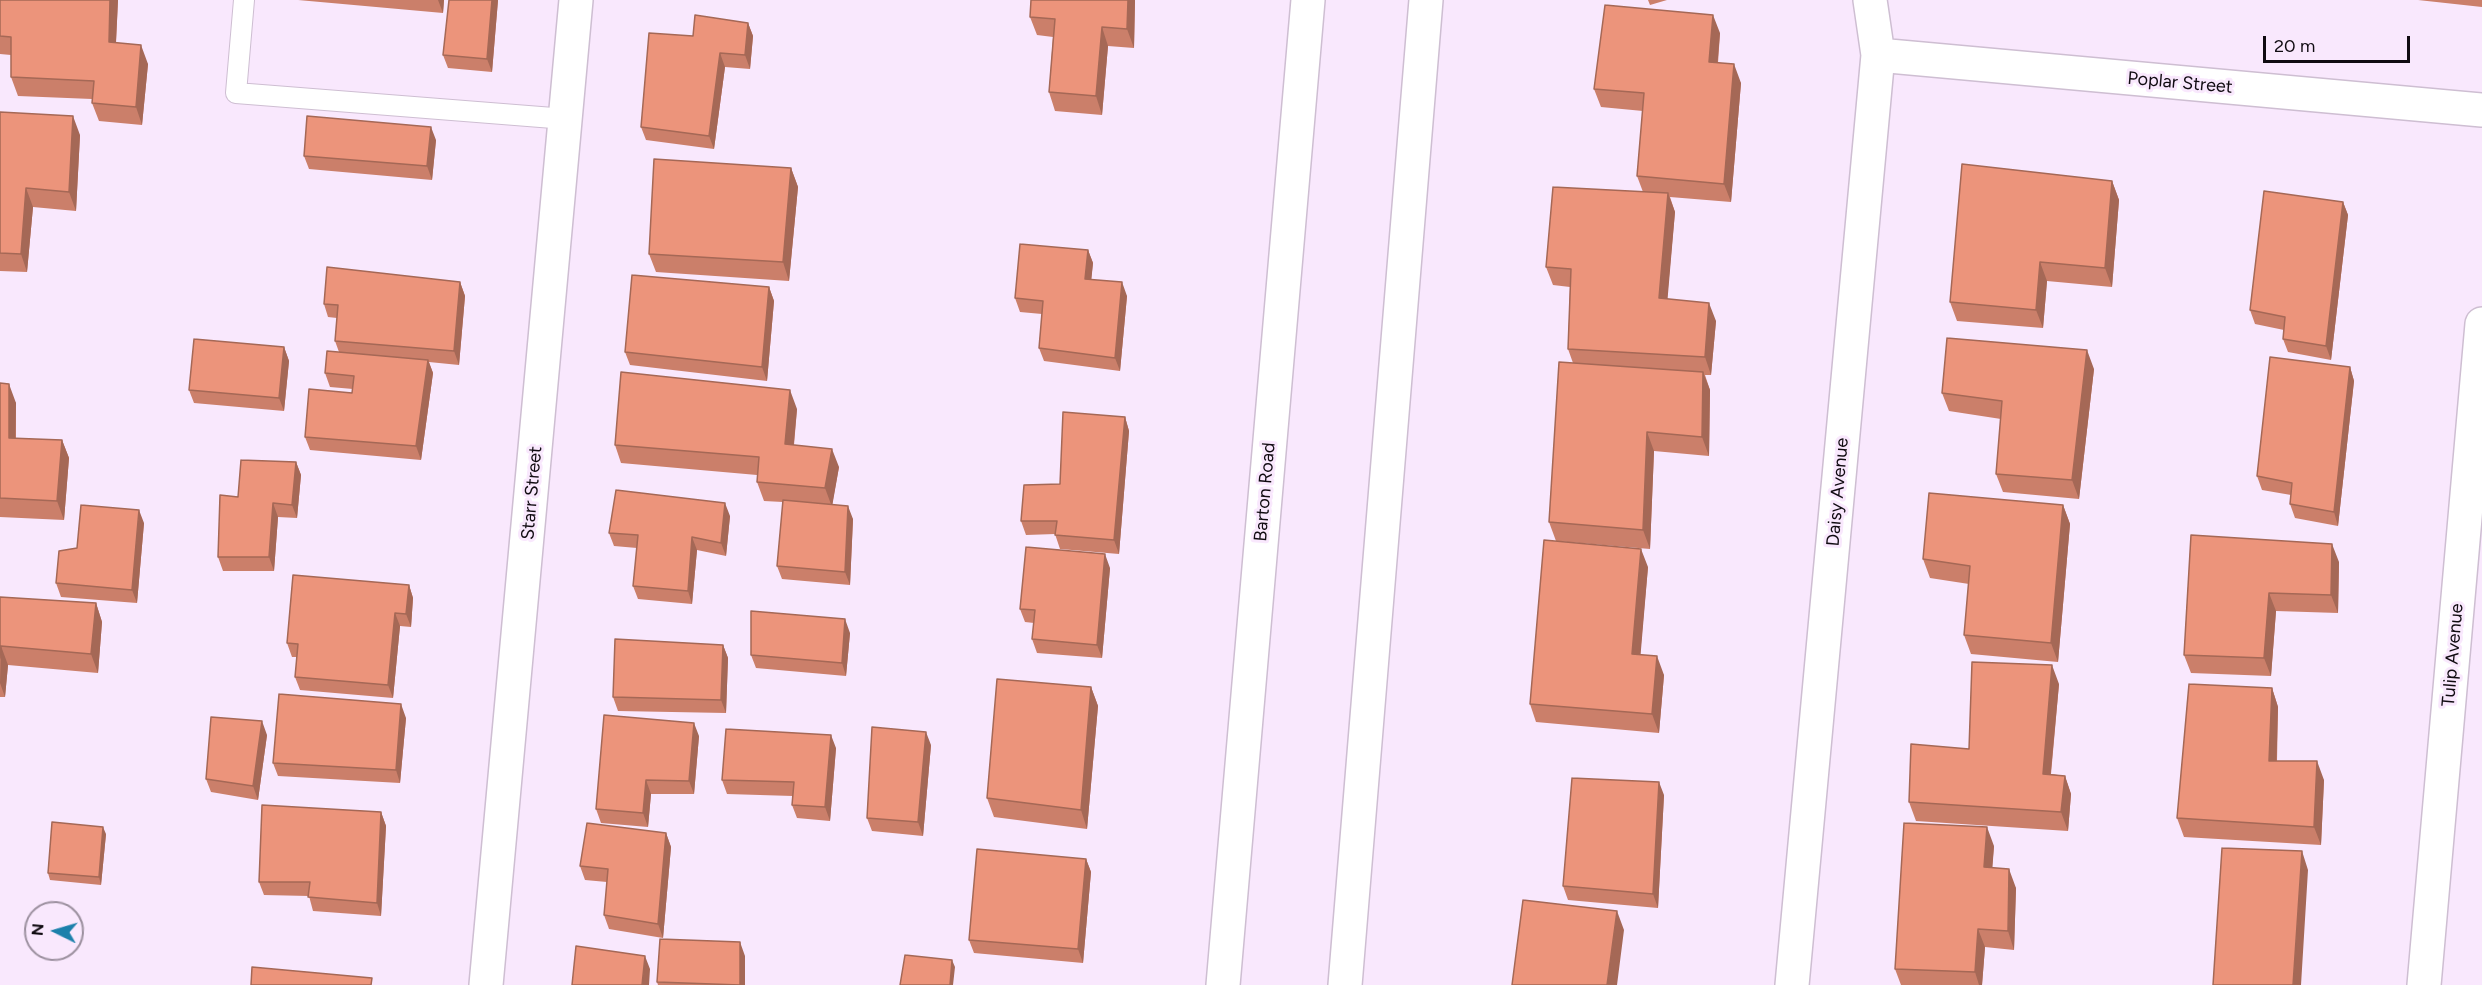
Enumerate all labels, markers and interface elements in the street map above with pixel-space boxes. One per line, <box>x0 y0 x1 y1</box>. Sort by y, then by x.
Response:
scale bar <box>2266 24 2413 62</box>
text: 20 m <box>2274 35 2315 57</box>
street label: Poplar Street <box>2127 68 2233 98</box>
street label: Daisy Avenue <box>1822 437 1854 547</box>
street label: Barton Road <box>1250 442 1280 542</box>
street label: Starr Street <box>517 445 547 541</box>
street label: Tulip Avenue <box>2438 603 2468 707</box>
north arrow <box>24 901 84 961</box>
text: N <box>28 923 48 937</box>

